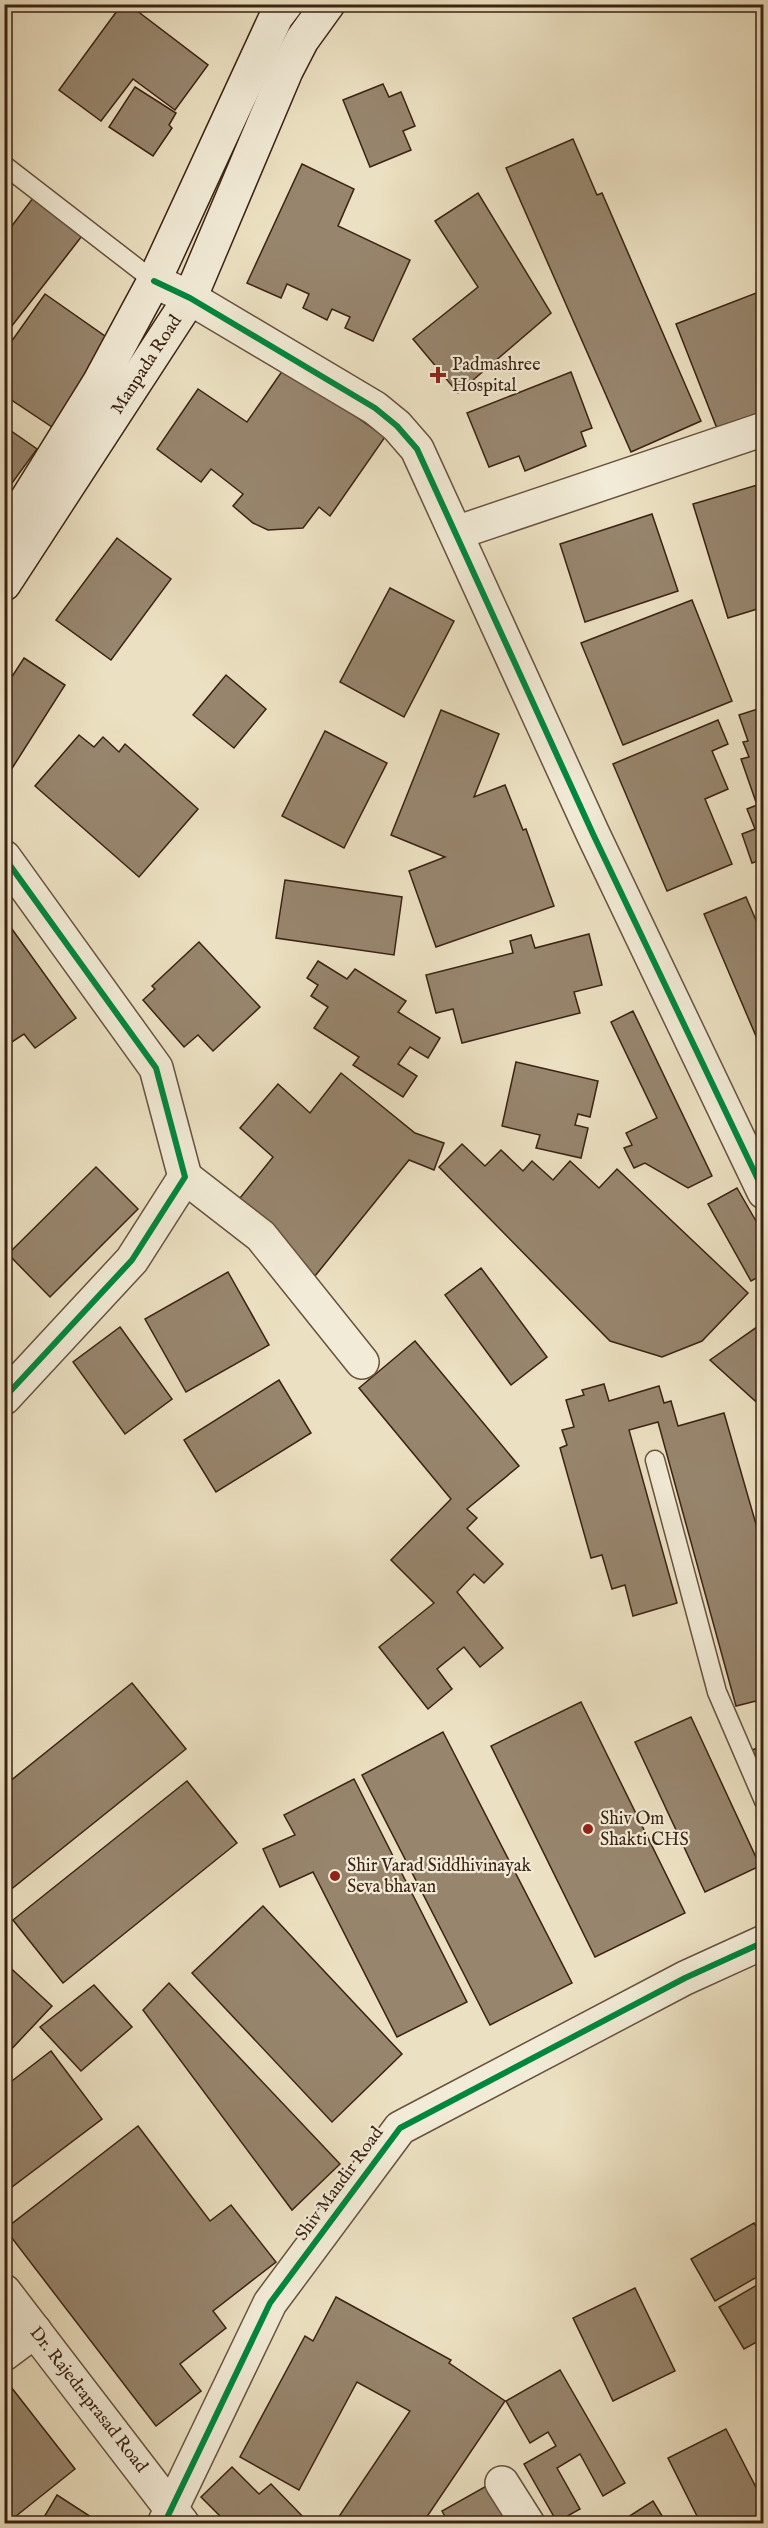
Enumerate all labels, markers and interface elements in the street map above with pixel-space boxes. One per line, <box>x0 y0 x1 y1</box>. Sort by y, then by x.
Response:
street label: Manpada Road <box>106 311 188 419</box>
place label: Padmashree Hospital <box>452 354 540 398</box>
marker: Padmashree Hospital <box>429 366 447 384</box>
place label: Shiv Om Shakti CHS <box>600 1808 689 1852</box>
marker: Shiv Om Shakti CHS <box>581 1822 595 1836</box>
place label: Shir Varad Siddhivinayak Seva bhavan <box>347 1855 531 1899</box>
marker: Shir Varad Siddhivinayak Seva bhavan <box>328 1869 342 1883</box>
street label: Shiv Mandir Road <box>291 2122 389 2246</box>
street label: Dr. Rajedraprasad Road <box>24 2322 152 2478</box>

